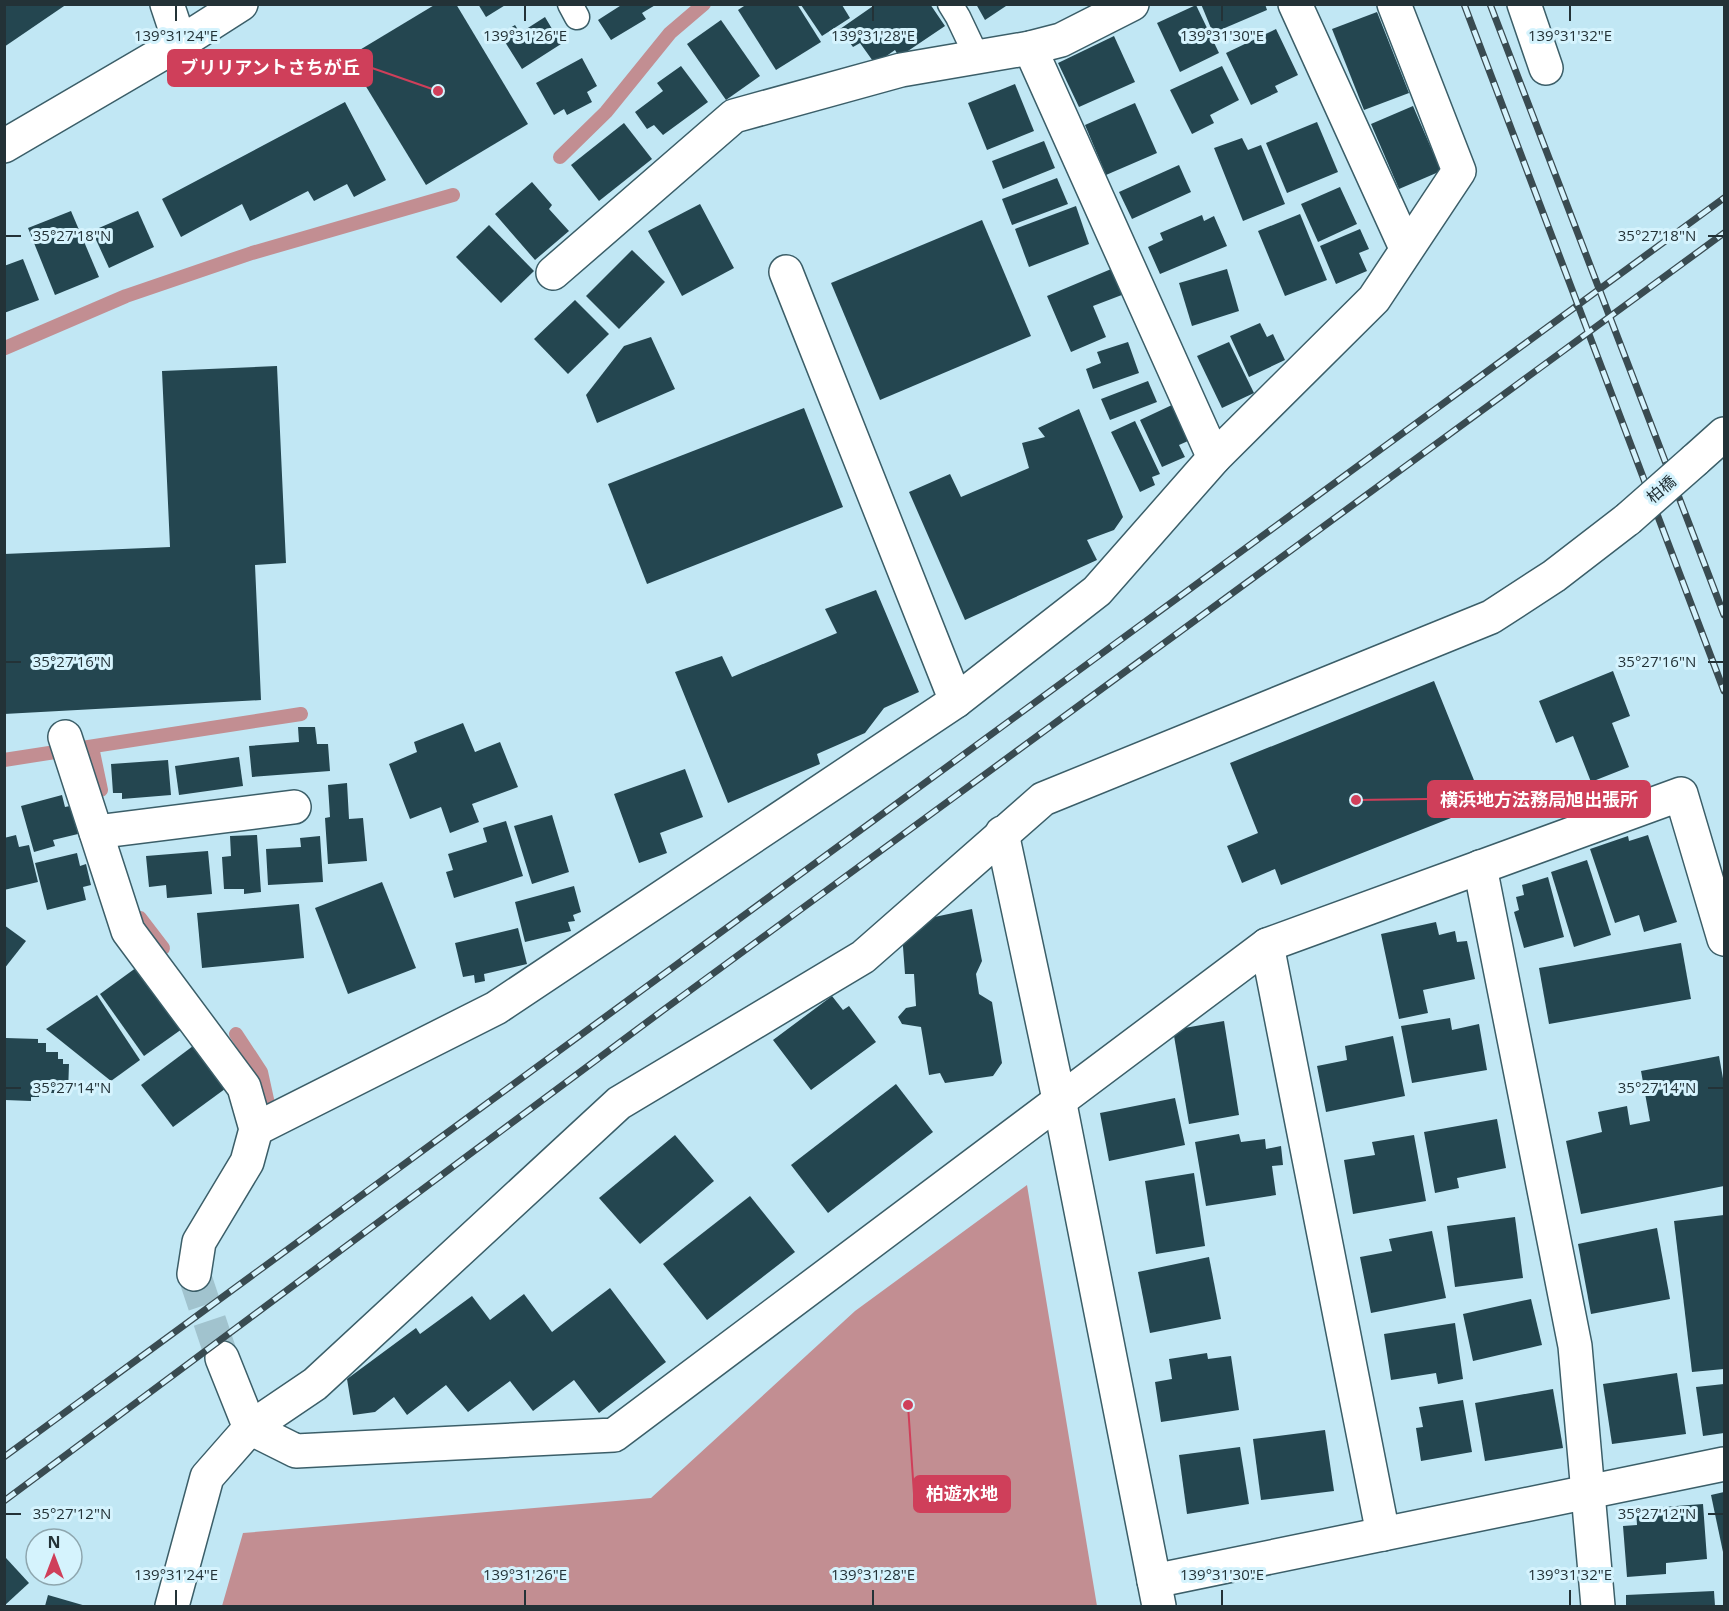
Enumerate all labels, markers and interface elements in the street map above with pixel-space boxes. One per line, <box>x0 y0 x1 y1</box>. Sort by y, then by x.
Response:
text: 139°31'24"E <box>134 25 218 45</box>
text: 139°31'26"E <box>483 25 567 45</box>
text: 139°31'28"E <box>831 25 915 45</box>
text: 139°31'30"E <box>1180 25 1264 45</box>
text: 139°31'32"E <box>1528 25 1612 45</box>
callout: ブリリアントさちが丘 <box>168 50 372 86</box>
text: ブリリアントさちが丘 <box>180 55 360 79</box>
text: 35°27'18"N <box>33 225 111 245</box>
text: 35°27'18"N <box>1618 225 1696 245</box>
street label: 柏橋 <box>1642 470 1680 508</box>
text: 35°27'16"N <box>33 651 111 671</box>
text: 35°27'16"N <box>1618 651 1696 671</box>
callout: 横浜地方法務局旭出張所 <box>1428 781 1650 817</box>
text: 横浜地方法務局旭出張所 <box>1440 787 1638 811</box>
text: 35°27'14"N <box>33 1077 111 1097</box>
text: 35°27'14"N <box>1618 1077 1696 1097</box>
callout: 柏遊水地 <box>914 1476 1010 1512</box>
text: 柏遊水地 <box>926 1481 998 1505</box>
text: 35°27'12"N <box>33 1503 111 1523</box>
text: 35°27'12"N <box>1618 1503 1696 1523</box>
north arrow <box>24 1527 84 1587</box>
text: N <box>47 1531 61 1553</box>
text: 139°31'24"E <box>134 1564 218 1584</box>
text: 139°31'26"E <box>483 1564 567 1584</box>
text: 139°31'28"E <box>831 1564 915 1584</box>
text: 139°31'30"E <box>1180 1564 1264 1584</box>
text: 139°31'32"E <box>1528 1564 1612 1584</box>

